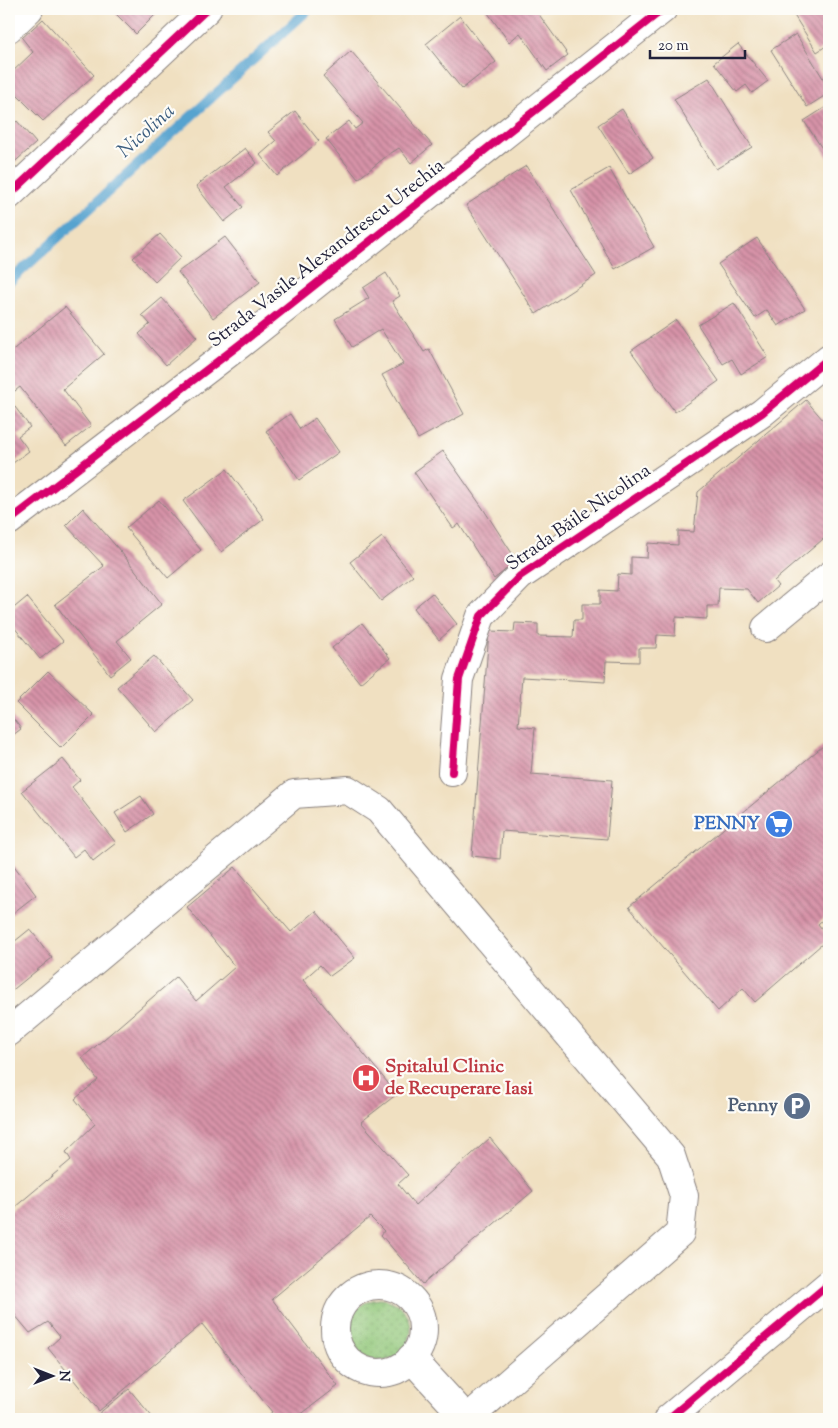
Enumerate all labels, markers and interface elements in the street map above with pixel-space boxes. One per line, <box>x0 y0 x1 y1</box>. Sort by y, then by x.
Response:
scale bar <box>650 28 746 60</box>
text: 20 m <box>658 36 689 57</box>
water label: Nicolina <box>112 98 182 166</box>
street label: Strada Vasile Alexandrescu Urechia <box>203 153 451 355</box>
street label: Strada Băile Nicolina <box>501 458 657 578</box>
supermarket icon: PENNY <box>764 809 794 839</box>
place label: PENNY <box>694 811 760 838</box>
place label: Spitalul Clinic de Recuperare Iasi <box>385 1054 533 1103</box>
hospital icon: Spitalul Clinic de Recuperare Iasi <box>351 1063 381 1093</box>
parking icon: Penny <box>782 1091 812 1121</box>
place label: Penny <box>728 1093 779 1120</box>
north arrow <box>28 1350 78 1400</box>
text: N <box>53 1370 73 1382</box>

